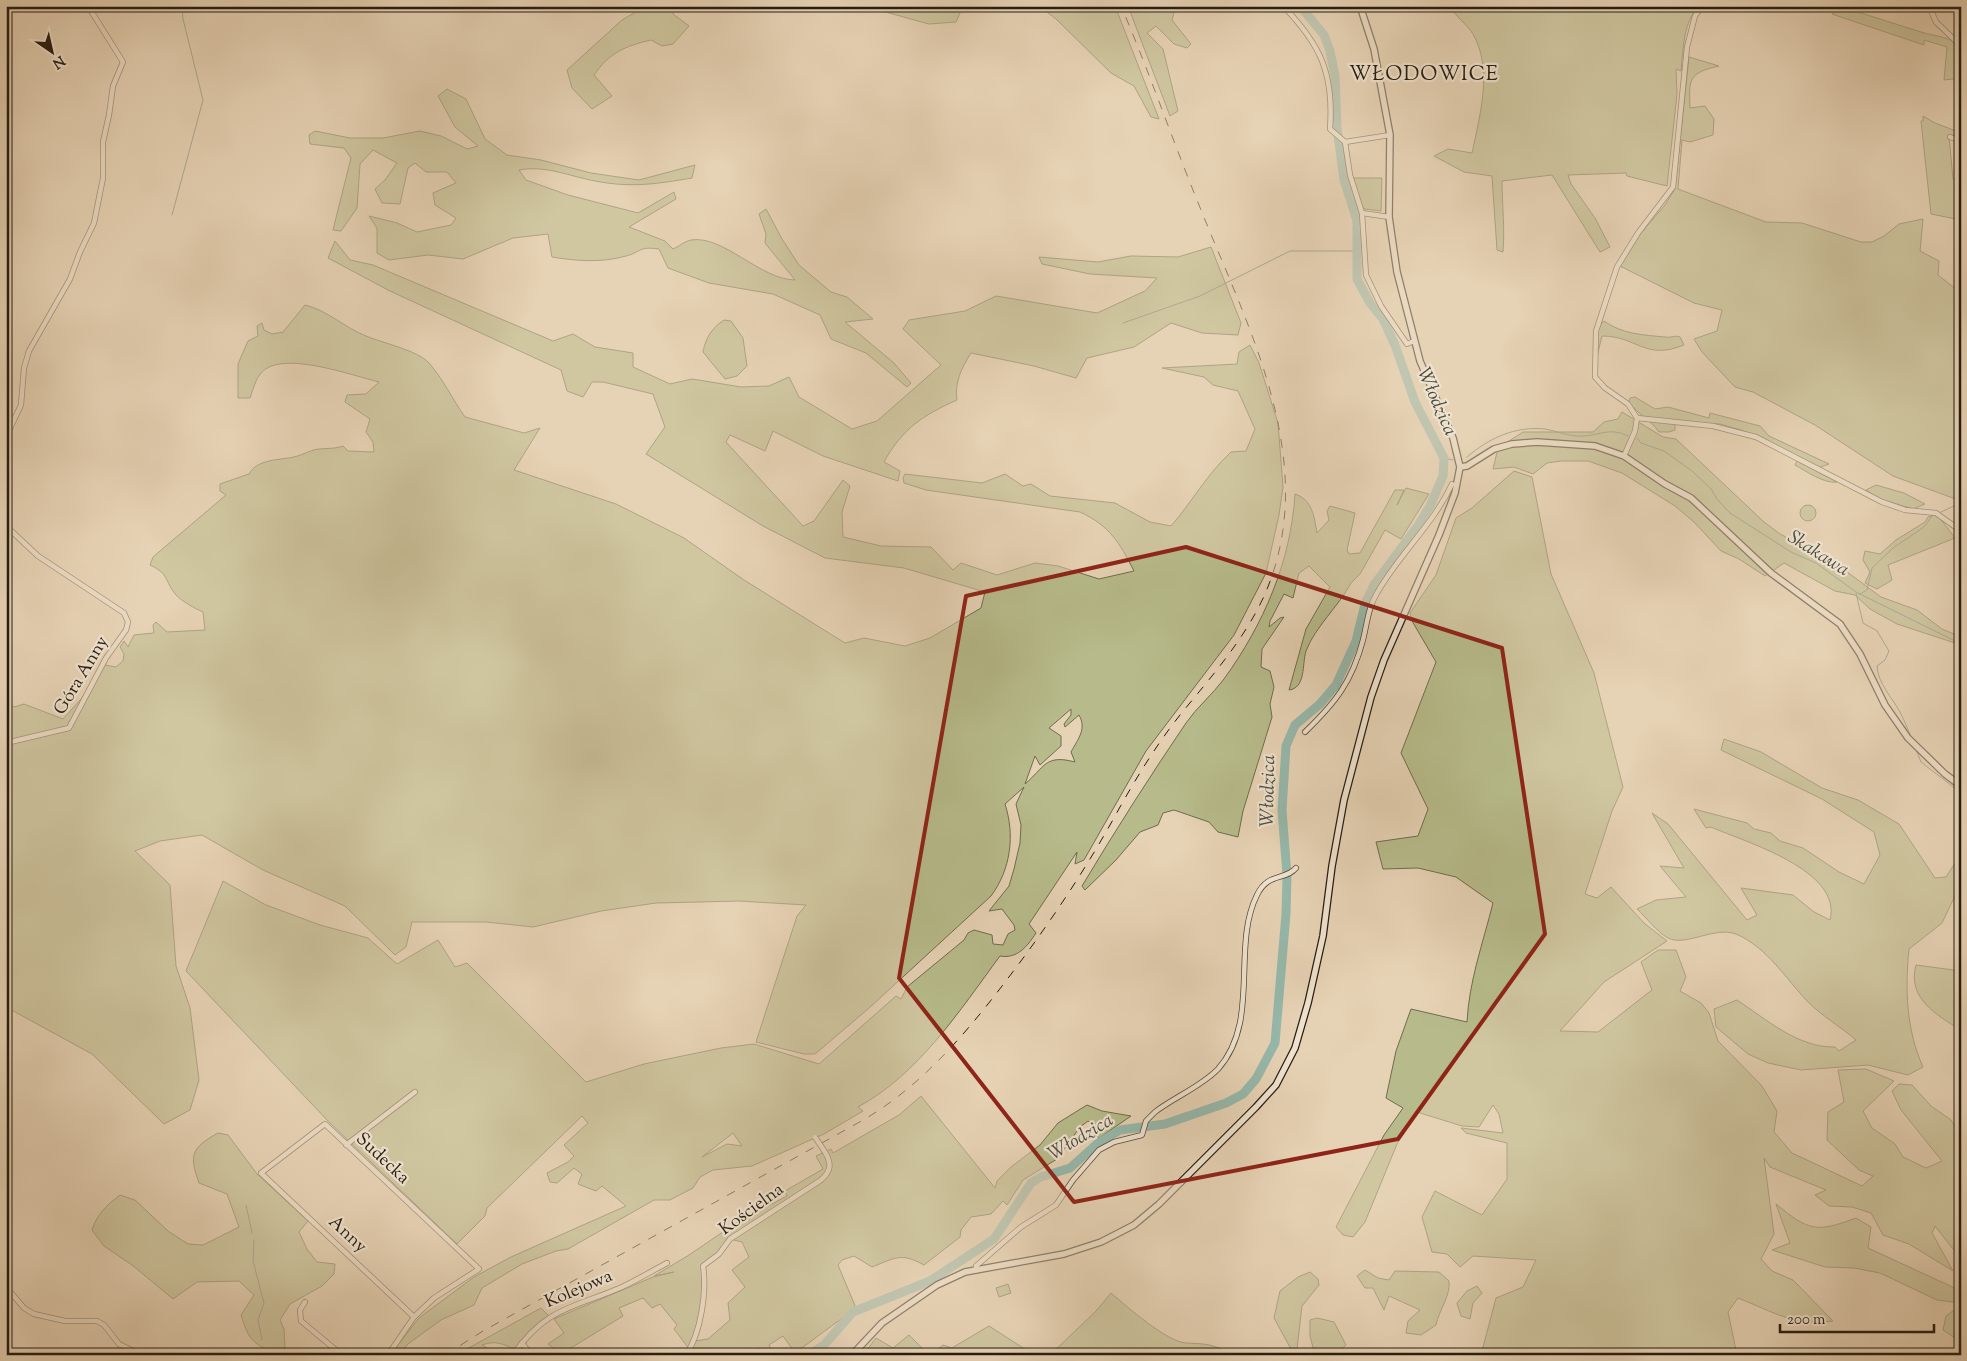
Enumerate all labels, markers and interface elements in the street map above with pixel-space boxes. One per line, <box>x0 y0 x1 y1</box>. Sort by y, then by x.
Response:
north arrow <box>28 28 78 78</box>
text: N <box>48 50 68 73</box>
district label: WŁODOWICE <box>1349 61 1499 90</box>
water label: Włodzica <box>1409 364 1463 441</box>
water label: Skakawa <box>1782 524 1854 584</box>
street label: Góra Anny <box>48 632 116 720</box>
water label: Włodzica <box>1255 755 1283 827</box>
water label: Włodzica <box>1043 1108 1119 1168</box>
street label: Sudecka <box>349 1127 415 1191</box>
street label: Kościelna <box>714 1178 790 1242</box>
street label: Anny <box>322 1210 372 1260</box>
street label: Kolejowa <box>541 1264 617 1316</box>
scale bar <box>1780 1301 1933 1333</box>
text: 200 m <box>1787 1310 1826 1331</box>

